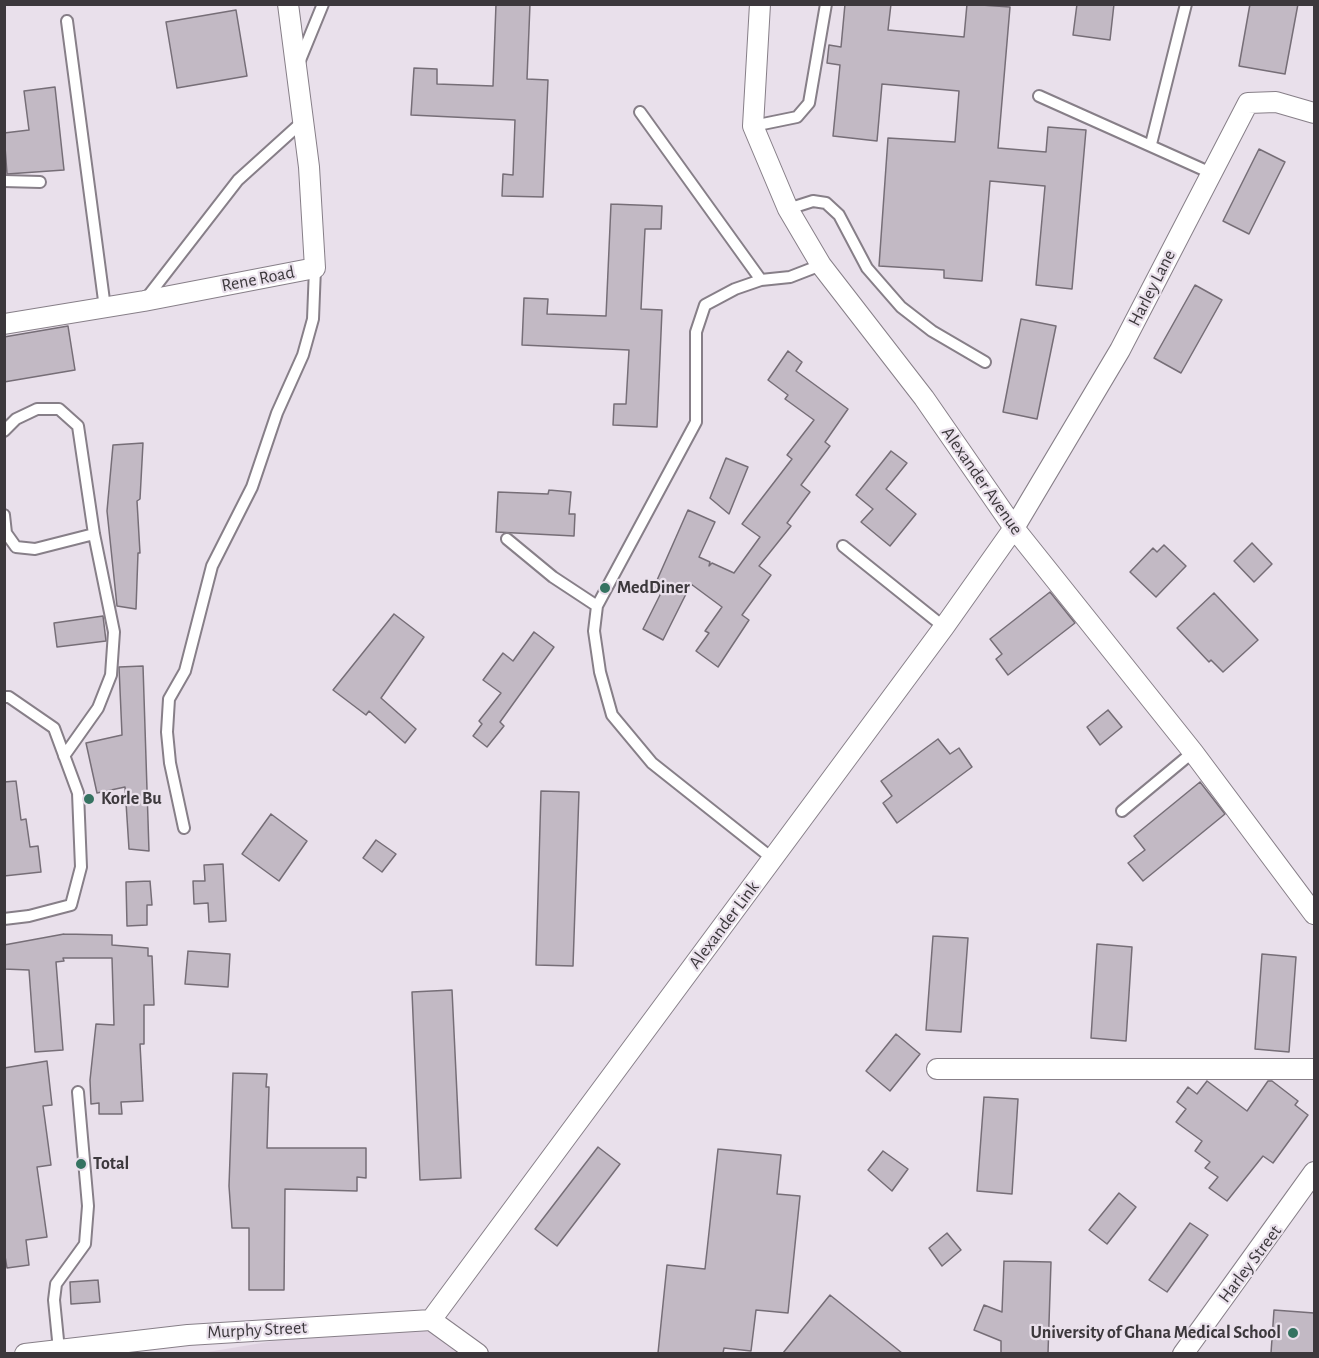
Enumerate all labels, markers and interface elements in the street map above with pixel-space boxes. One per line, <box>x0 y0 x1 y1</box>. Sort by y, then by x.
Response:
street label: Harley Lane <box>1124 246 1180 330</box>
street label: Rene Road <box>220 261 296 297</box>
street label: Alexander Avenue <box>937 423 1027 539</box>
place label: MedDiner <box>617 577 690 599</box>
marker: MedDiner <box>598 581 612 595</box>
place label: Korle Bu <box>101 788 162 810</box>
marker: Korle Bu <box>82 792 96 806</box>
street label: Alexander Link <box>684 877 764 973</box>
place label: Total <box>93 1153 129 1175</box>
marker: Total <box>74 1157 88 1171</box>
street label: Harley Street <box>1214 1221 1286 1307</box>
street label: Murphy Street <box>207 1317 307 1343</box>
place label: University of Ghana Medical School <box>1031 1322 1281 1344</box>
marker: University of Ghana Medical School <box>1286 1326 1300 1340</box>

